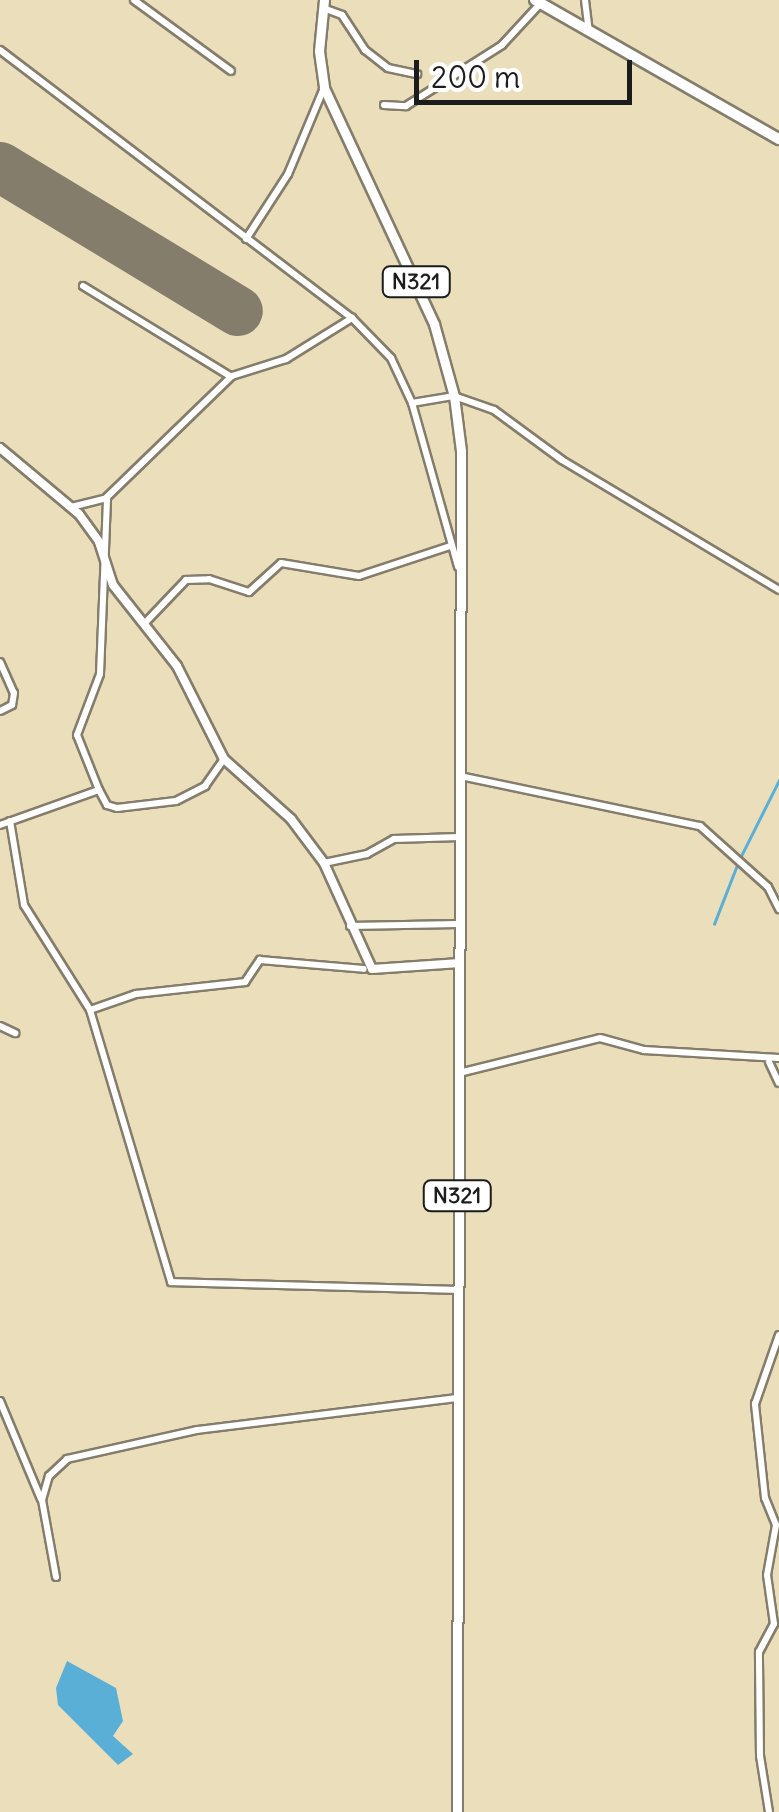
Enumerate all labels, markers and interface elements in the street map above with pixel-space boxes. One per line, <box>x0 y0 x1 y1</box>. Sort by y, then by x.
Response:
scale bar <box>419 40 636 102</box>
text: 200 m <box>431 58 520 96</box>
road number: N321 <box>381 265 451 299</box>
road number: N321 <box>422 1179 492 1213</box>

